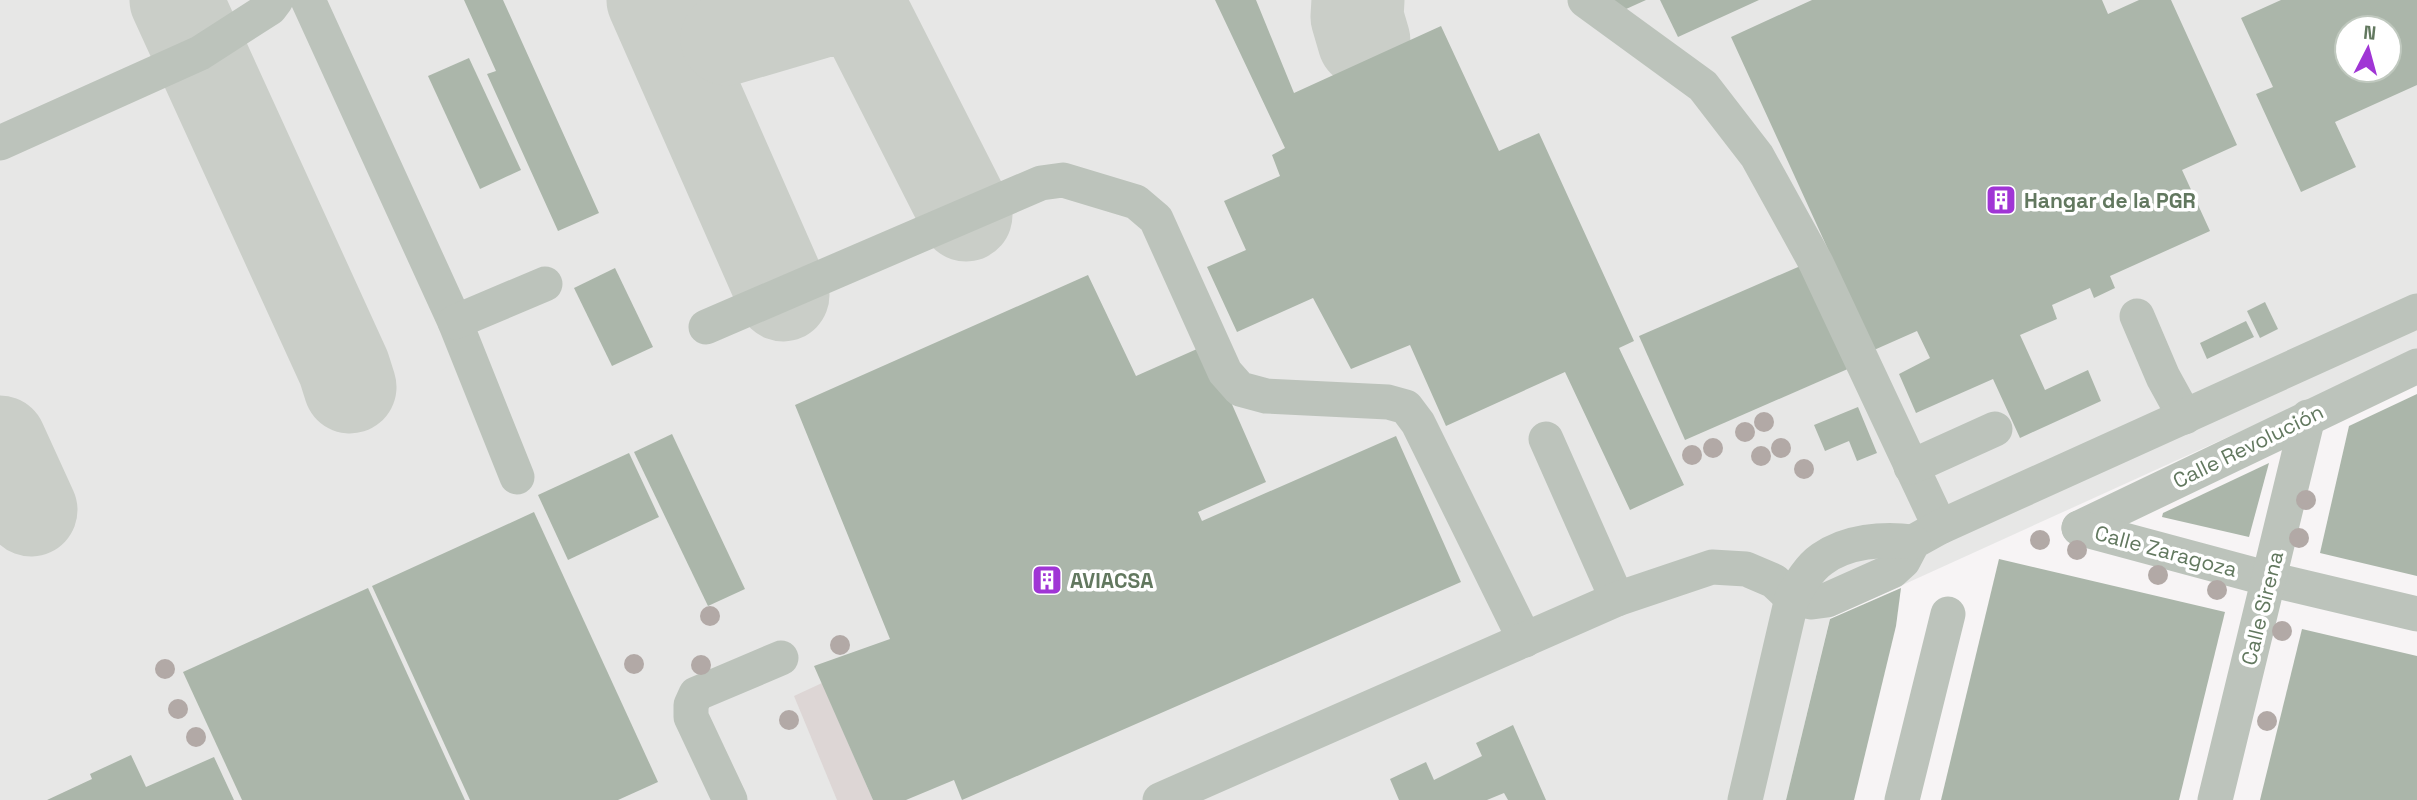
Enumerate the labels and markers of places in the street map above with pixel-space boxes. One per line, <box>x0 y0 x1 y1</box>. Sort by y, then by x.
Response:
building icon: Hangar de la PGR <box>1984 183 2018 217</box>
place label: Hangar de la PGR <box>2024 187 2196 214</box>
building icon: AVIACSA <box>1030 563 1064 597</box>
place label: AVIACSA <box>1070 567 1154 594</box>

